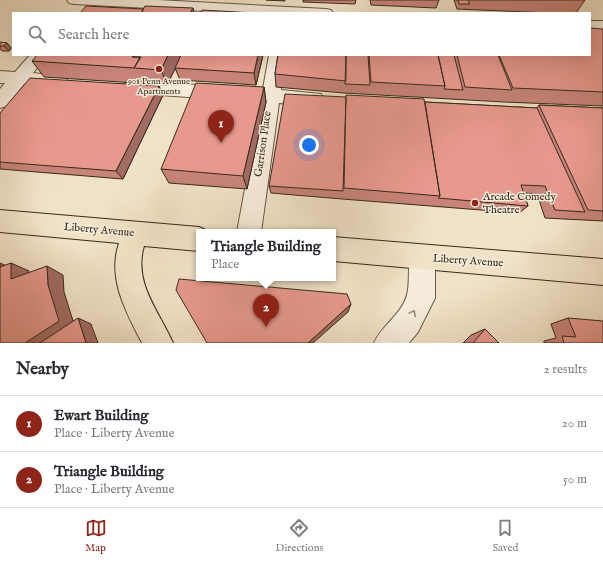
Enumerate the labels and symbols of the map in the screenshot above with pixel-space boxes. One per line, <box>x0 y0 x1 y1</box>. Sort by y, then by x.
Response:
marker: 908 Penn Avenue Apartments <box>154 64 164 74</box>
place label: 908 Penn Avenue Apartments <box>127 76 190 97</box>
pin: 1 <box>208 110 234 143</box>
street label: Garrison Place <box>251 110 275 178</box>
your location <box>299 135 319 155</box>
place label: Arcade Comedy Theatre <box>482 190 556 217</box>
marker: Arcade Comedy Theatre <box>470 198 480 208</box>
street label: Liberty Avenue <box>63 220 135 240</box>
street label: Liberty Avenue <box>432 252 504 270</box>
pin: 2 <box>253 294 279 327</box>
one-way arrow <box>408 310 416 317</box>

